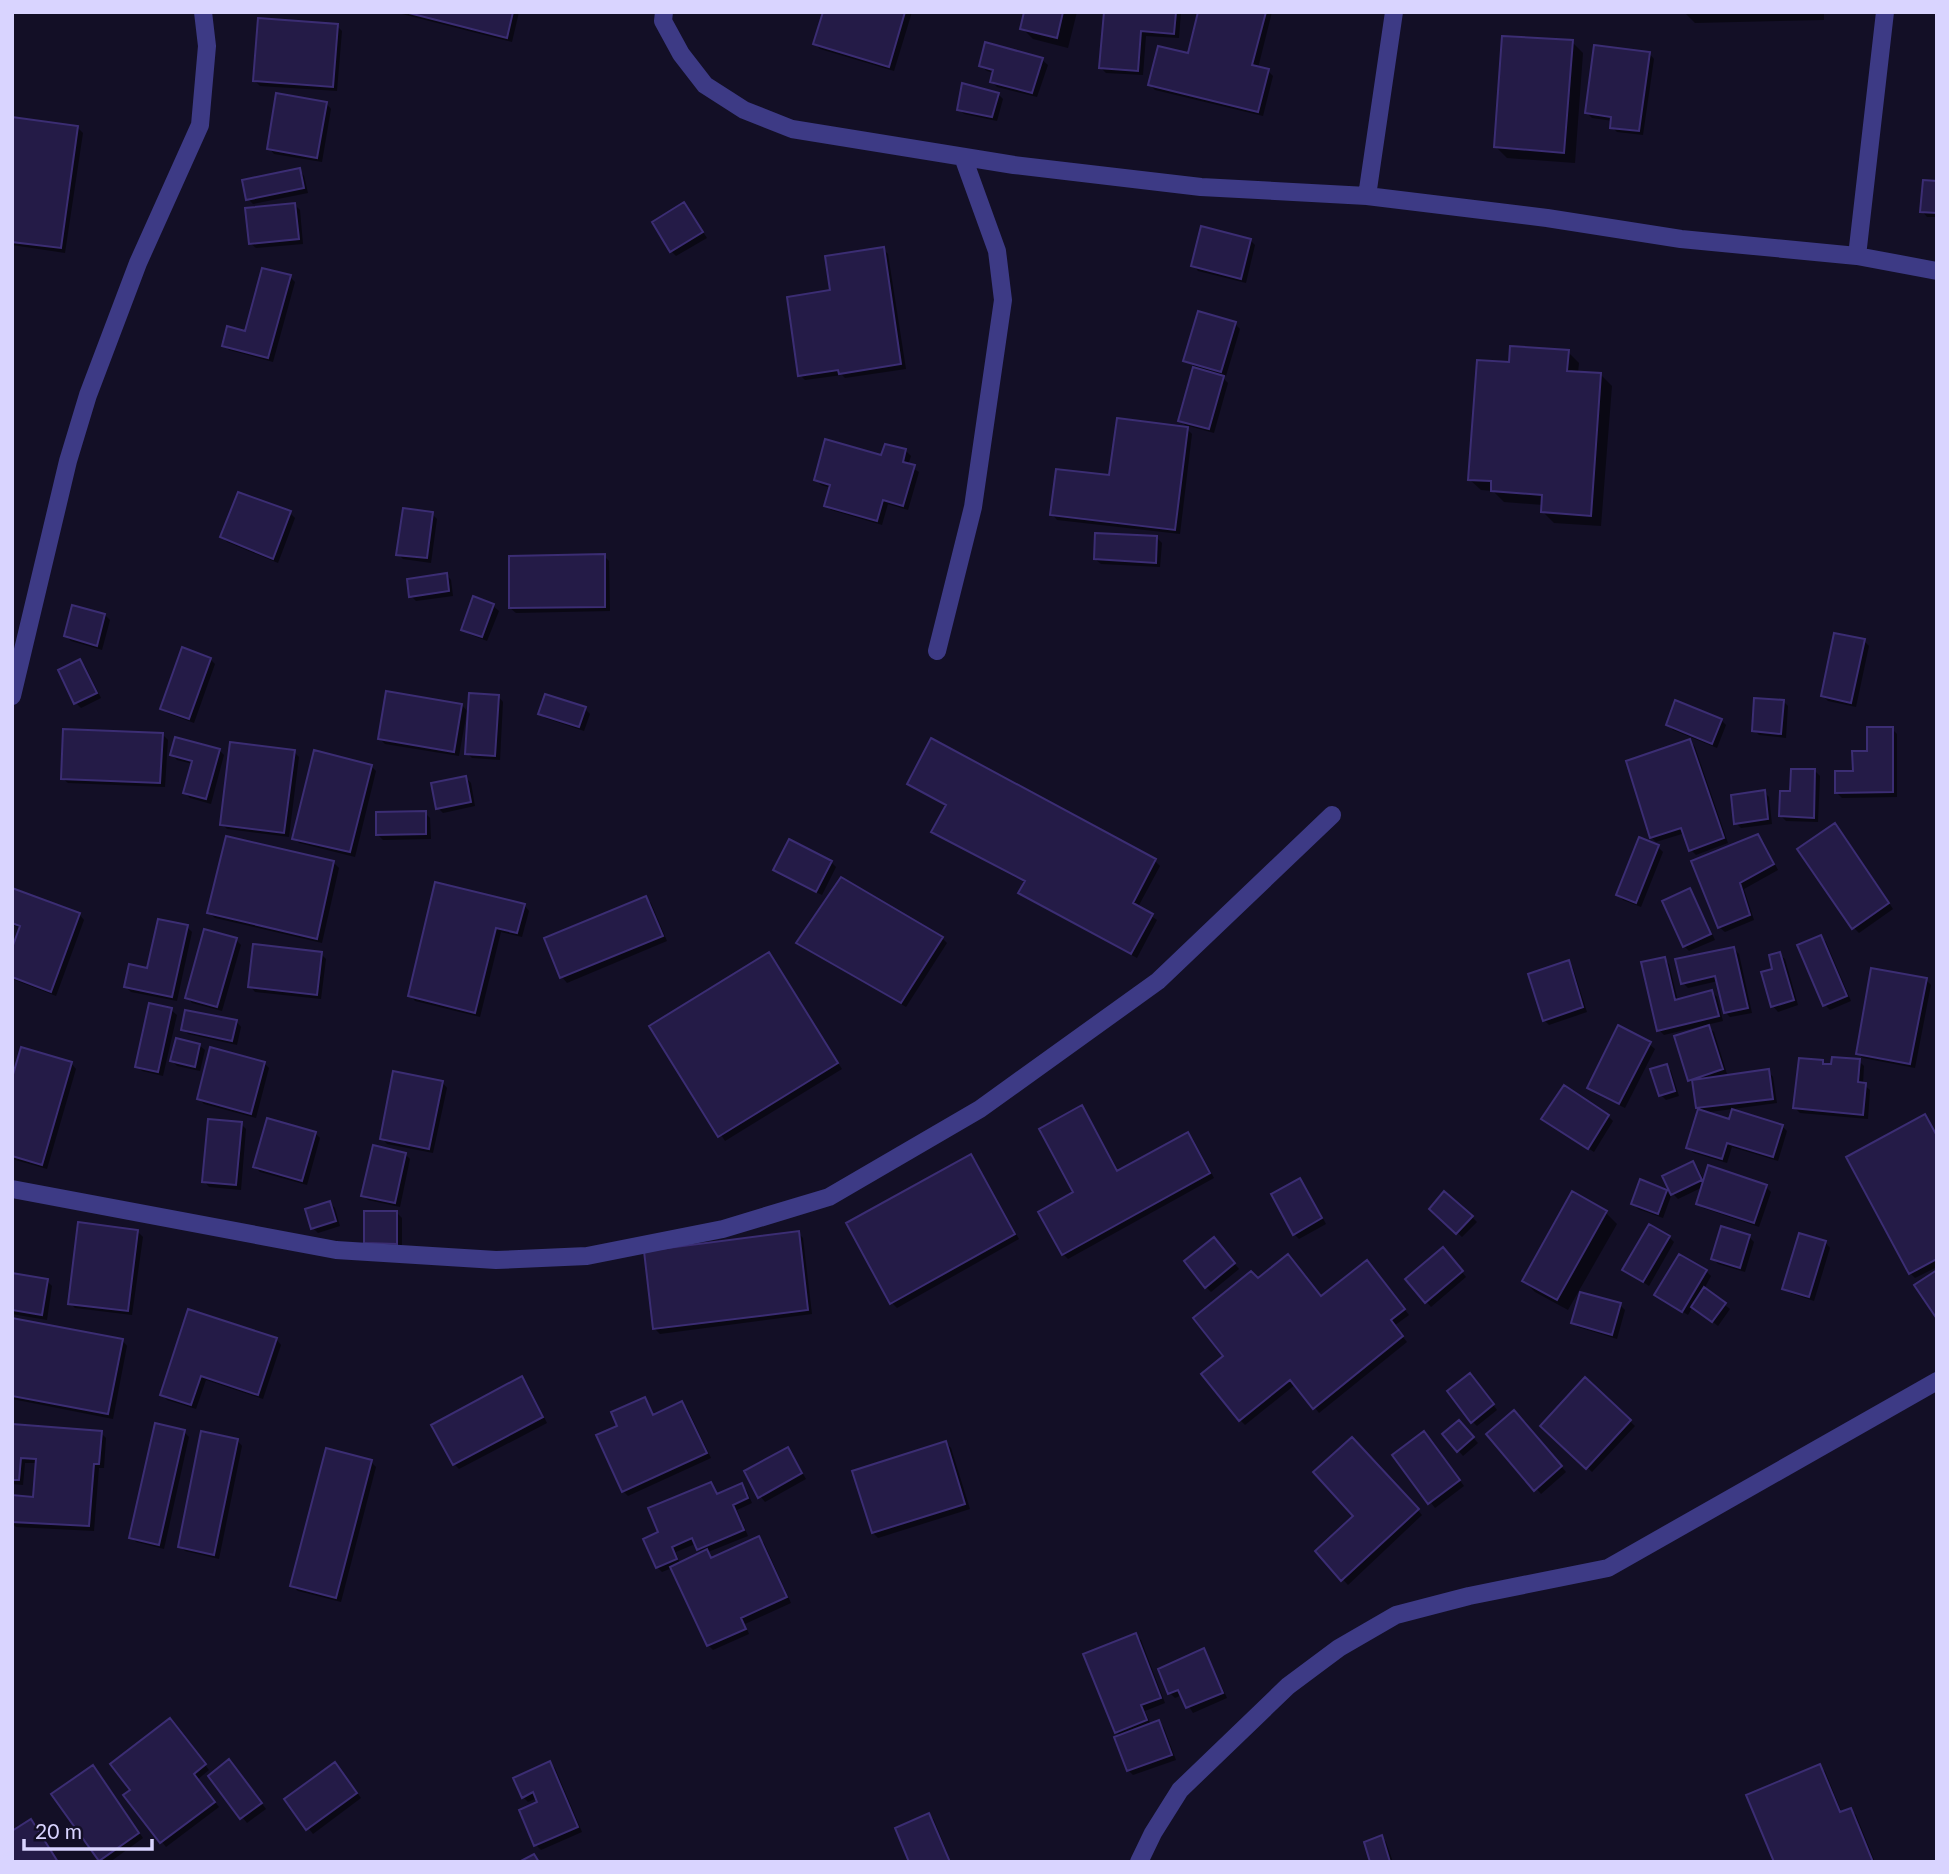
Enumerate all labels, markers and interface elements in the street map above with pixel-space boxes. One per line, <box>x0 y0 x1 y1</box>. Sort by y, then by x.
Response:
scale bar <box>24 1808 152 1852</box>
text: 20 m <box>35 1818 82 1843</box>

